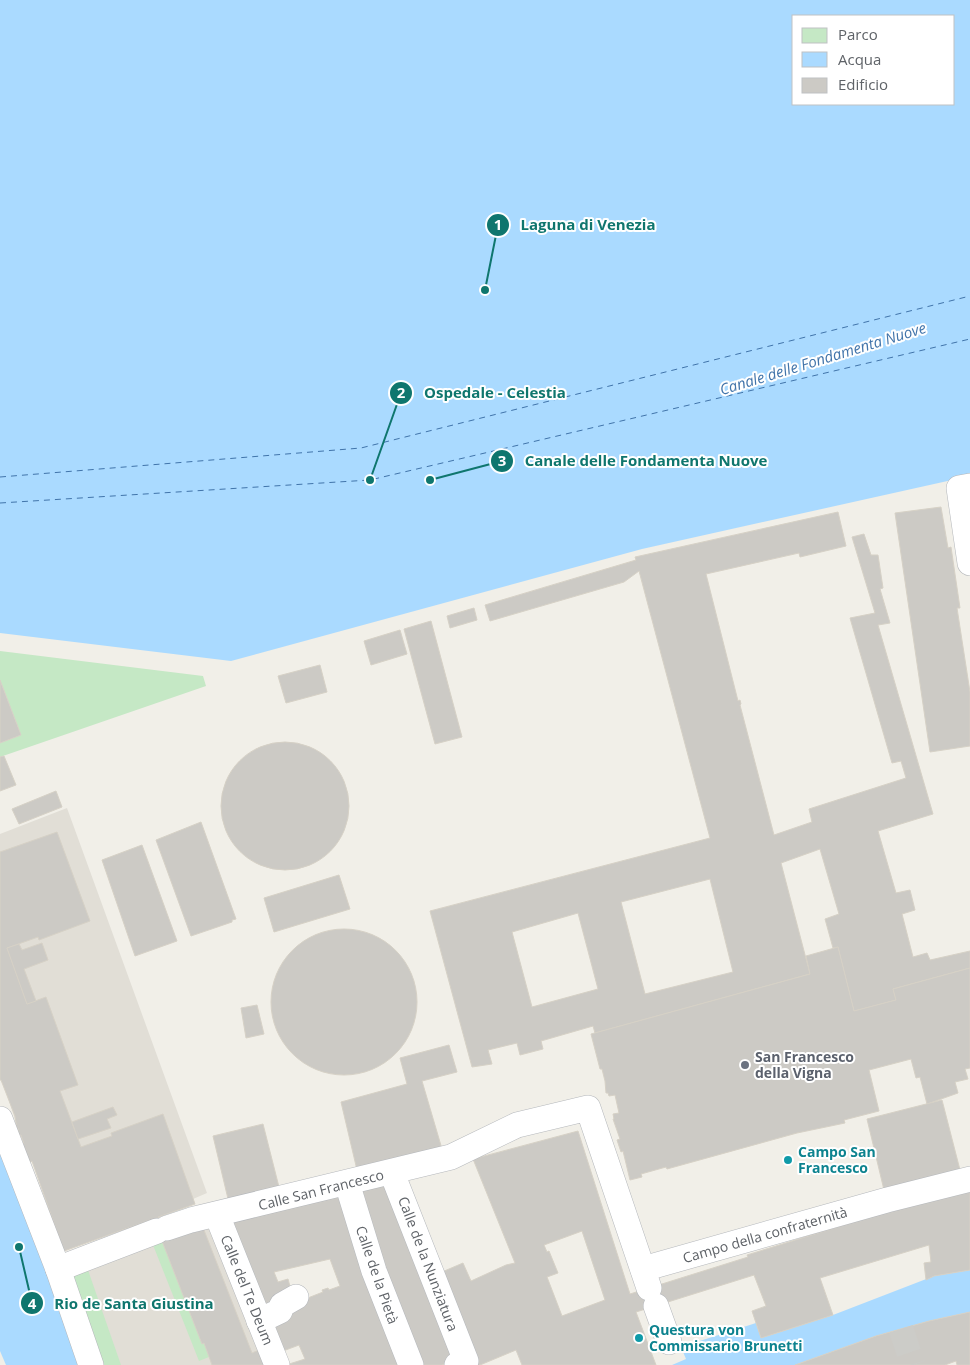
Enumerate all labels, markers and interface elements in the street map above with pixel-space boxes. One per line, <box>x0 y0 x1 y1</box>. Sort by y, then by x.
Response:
legend <box>792 15 955 105</box>
text: Parco <box>838 24 878 44</box>
text: Acqua <box>838 49 881 69</box>
text: Edificio <box>838 74 888 94</box>
callout: Laguna di Venezia <box>486 210 666 240</box>
text: 1 <box>494 214 502 234</box>
text: Laguna di Venezia <box>521 214 655 234</box>
water label: Canale delle Fondamenta Nuove <box>717 317 929 399</box>
callout: Ospedale - Celestia <box>389 378 576 408</box>
text: 2 <box>397 382 406 402</box>
text: Ospedale - Celestia <box>424 382 566 402</box>
callout: Canale delle Fondamenta Nuove <box>489 446 777 476</box>
text: 3 <box>498 450 506 470</box>
text: Canale delle Fondamenta Nuove <box>525 450 767 470</box>
place label: San Francesco della Vigna <box>755 1047 854 1082</box>
marker: San Francesco della Vigna <box>739 1059 751 1071</box>
place label: Campo San Francesco <box>798 1142 876 1177</box>
marker: Campo San Francesco <box>782 1154 794 1166</box>
street label: Calle San Francesco <box>256 1165 386 1214</box>
street label: Calle de la Nunziatura <box>394 1194 463 1334</box>
street label: Campo della confraternità <box>680 1202 849 1267</box>
street label: Calle de la Pietà <box>352 1223 403 1327</box>
street label: Calle del Te Deum <box>217 1232 278 1348</box>
callout: Rio de Santa Giustina <box>19 1288 224 1318</box>
text: 4 <box>28 1293 37 1313</box>
text: Rio de Santa Giustina <box>54 1293 214 1313</box>
place label: Questura von Commissario Brunetti <box>649 1320 803 1355</box>
marker: Questura von Commissario Brunetti <box>633 1332 645 1344</box>

